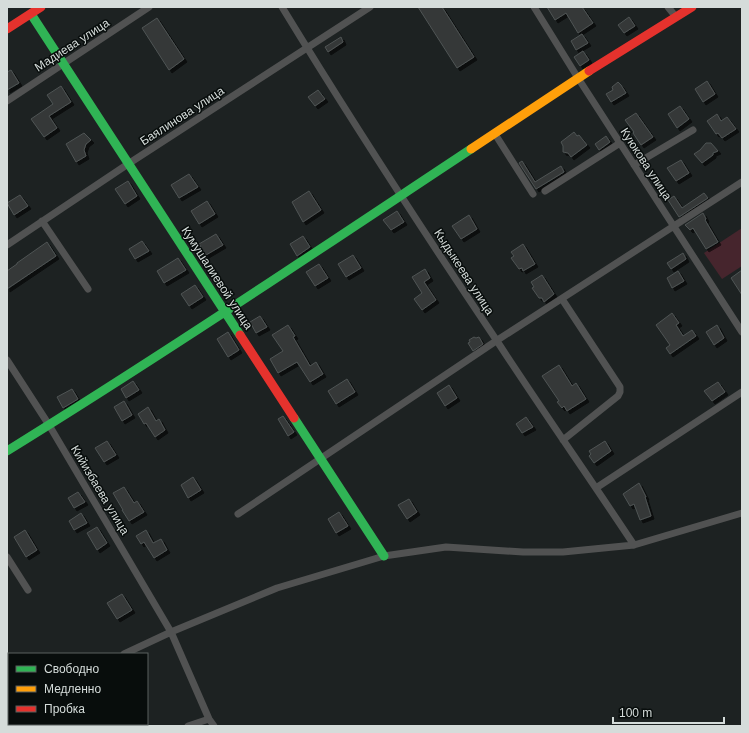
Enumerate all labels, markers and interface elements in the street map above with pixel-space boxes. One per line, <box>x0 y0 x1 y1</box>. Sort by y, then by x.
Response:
street label: Мадиева улица <box>32 15 112 74</box>
street label: Баялинова улица <box>137 83 227 148</box>
street label: Куюкова улица <box>617 125 675 203</box>
street label: Кумушалиевой улица <box>178 224 256 332</box>
street label: Кыдыкеева улица <box>431 227 497 318</box>
street label: Кийизбаева улица <box>68 443 132 537</box>
legend <box>8 653 148 725</box>
text: Свободно <box>44 662 99 676</box>
text: Медленно <box>44 682 101 696</box>
scale bar <box>613 699 724 725</box>
text: Пробка <box>44 702 85 716</box>
text: 100 m <box>619 706 652 720</box>

